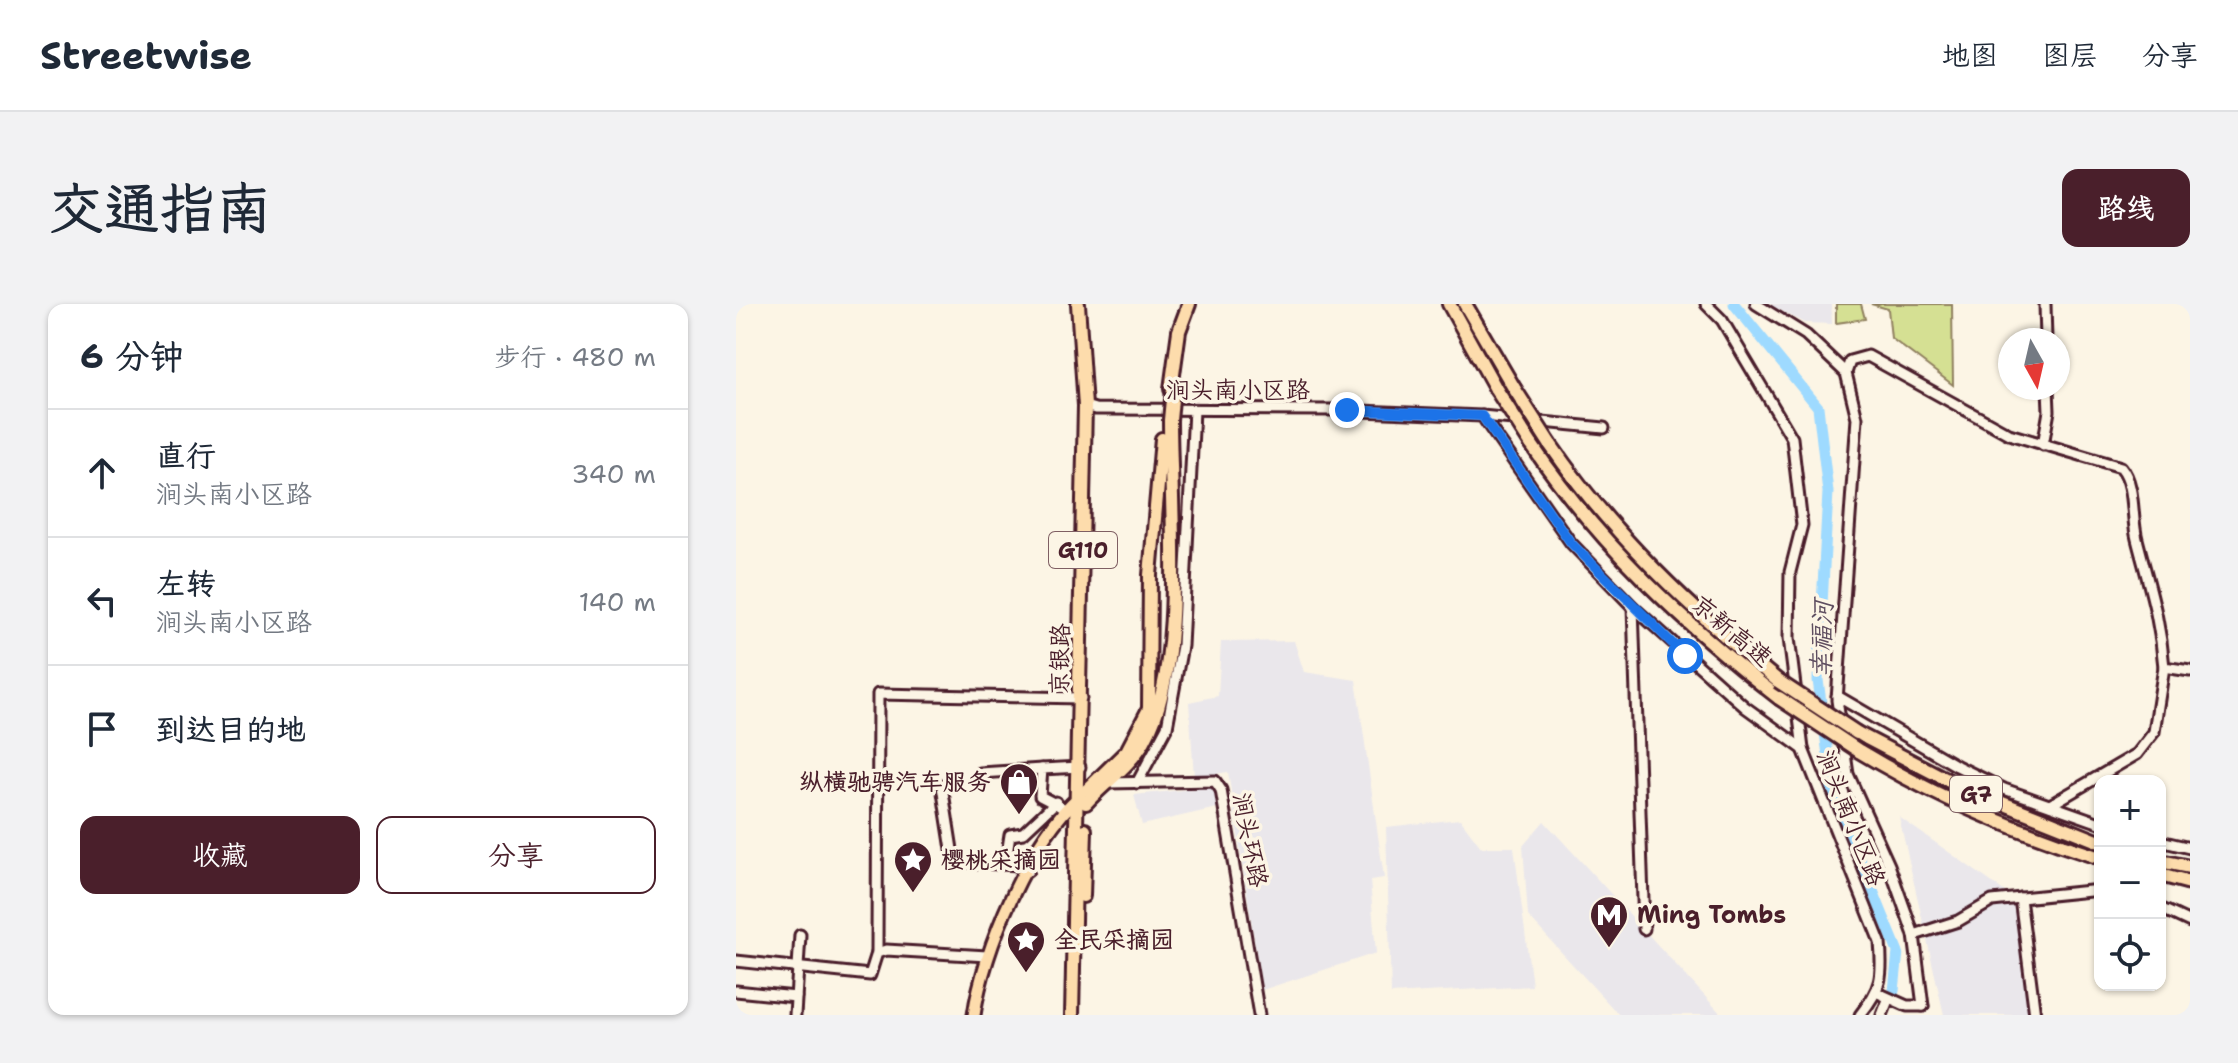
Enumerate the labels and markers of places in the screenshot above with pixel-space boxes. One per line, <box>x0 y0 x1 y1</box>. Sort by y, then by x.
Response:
shop icon: 纵横驰骋汽车服务 <box>998 761 1040 816</box>
place label: 纵横驰骋汽车服务 <box>799 766 991 798</box>
place icon: 樱桃采摘园 <box>892 839 934 894</box>
place label: 樱桃采摘园 <box>941 844 1061 876</box>
metro station icon: Ming Tombs <box>1588 894 1630 949</box>
place label: Ming Tombs <box>1637 899 1786 931</box>
place icon: 全民采摘园 <box>1005 919 1047 974</box>
place label: 全民采摘园 <box>1054 924 1174 956</box>

